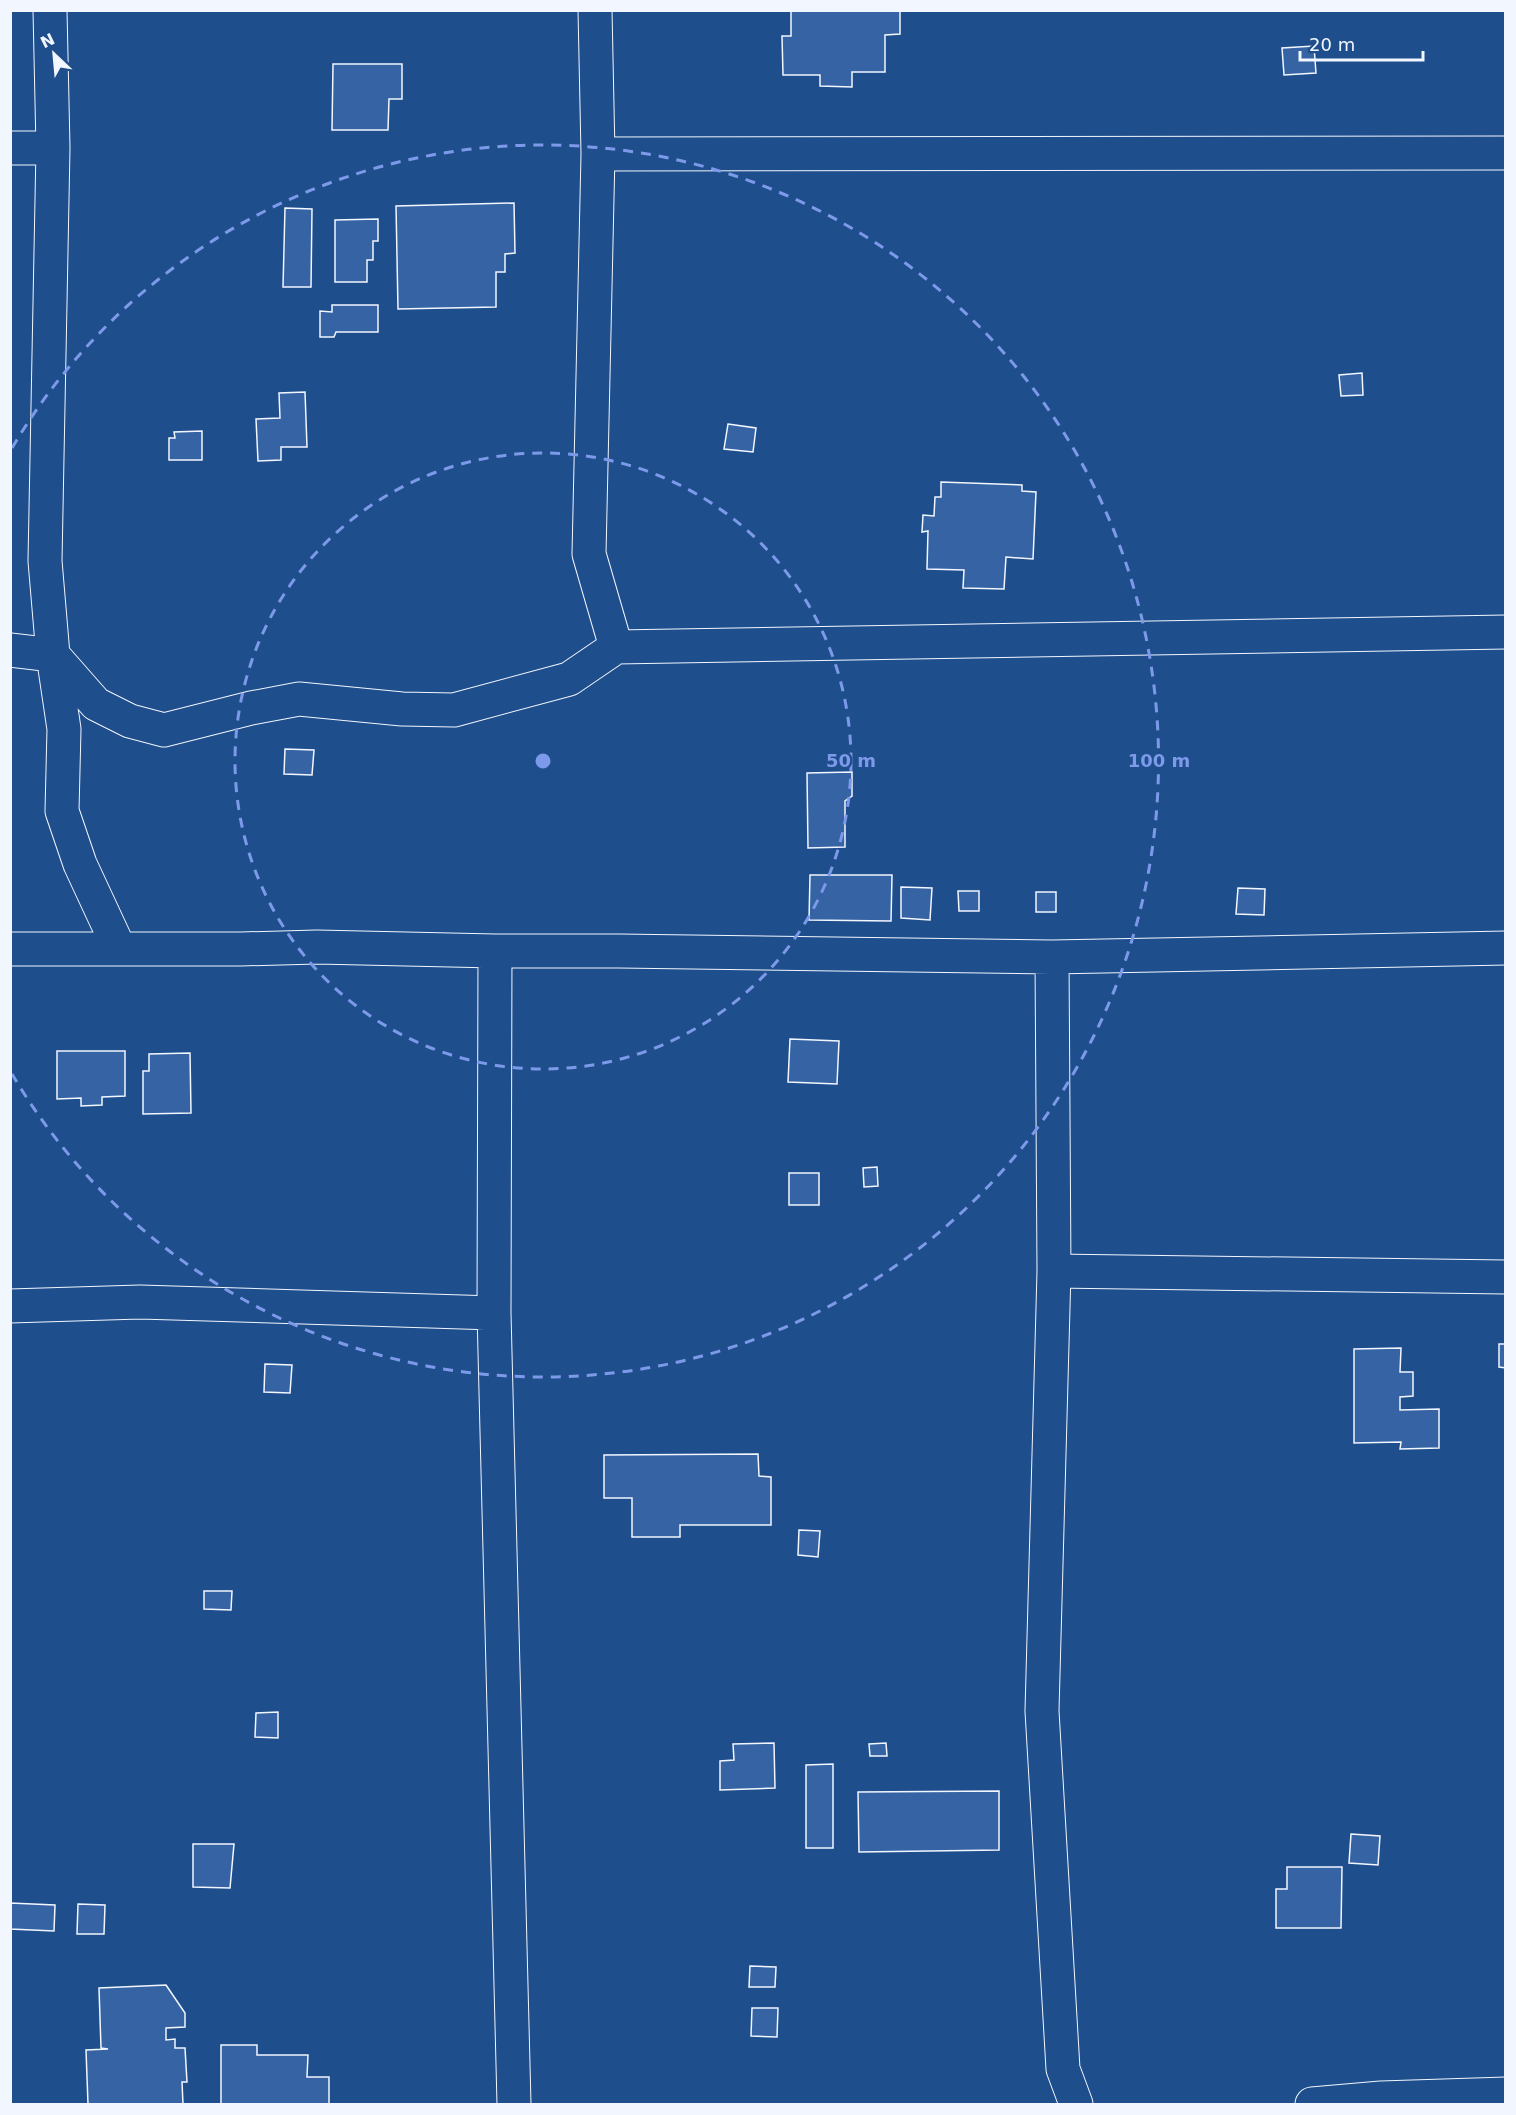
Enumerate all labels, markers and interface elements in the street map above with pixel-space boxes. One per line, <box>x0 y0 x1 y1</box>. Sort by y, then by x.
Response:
north arrow <box>24 24 84 84</box>
scale bar <box>1300 24 1423 62</box>
text: N <box>37 29 58 52</box>
text: 20 m <box>1309 34 1355 55</box>
text: 50 m <box>826 750 876 771</box>
text: 100 m <box>1128 750 1190 771</box>
centre of rings <box>533 751 553 771</box>

